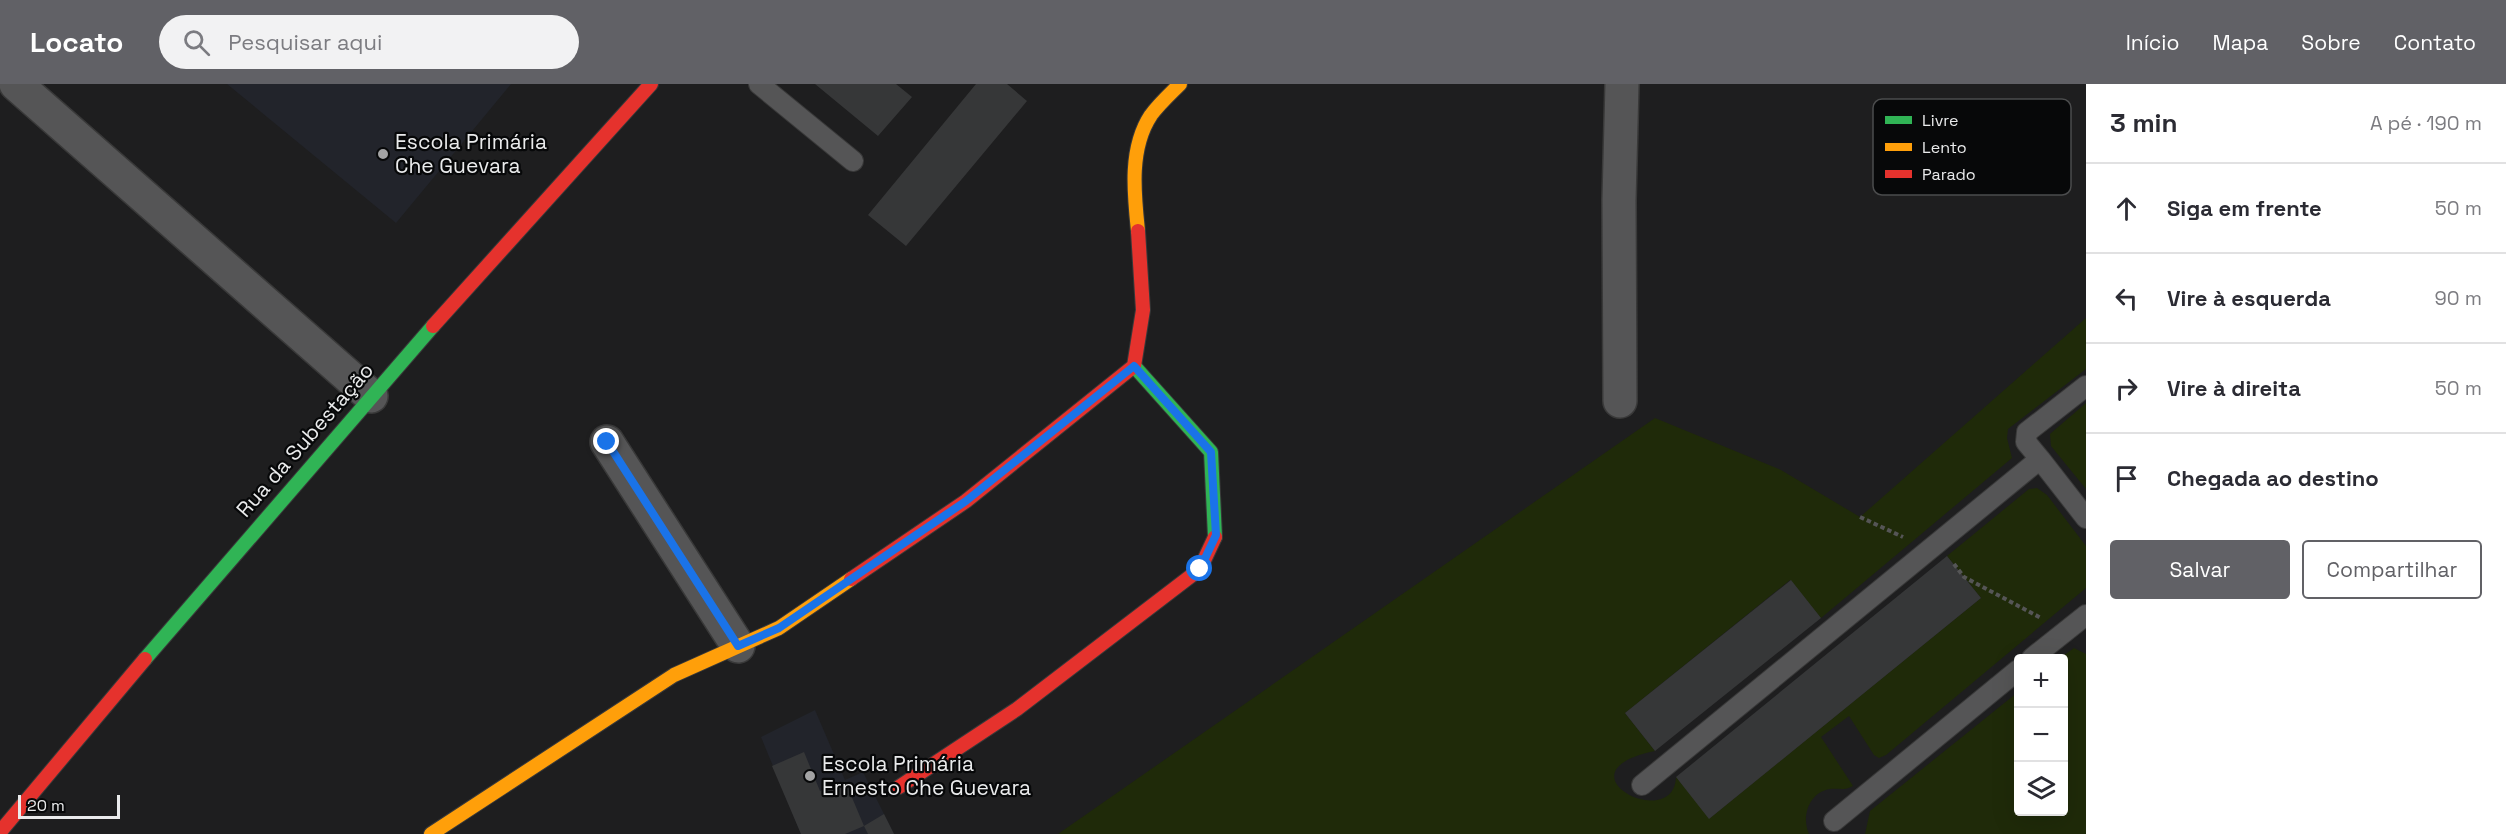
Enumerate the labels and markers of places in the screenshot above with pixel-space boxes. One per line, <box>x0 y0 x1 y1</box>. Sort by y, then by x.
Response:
place label: Escola Primária Che Guevara <box>395 128 547 179</box>
marker: Escola Primária Che Guevara <box>376 147 390 161</box>
place label: Escola Primária Ernesto Che Guevara <box>822 750 1031 801</box>
marker: Escola Primária Ernesto Che Guevara <box>803 769 817 783</box>

